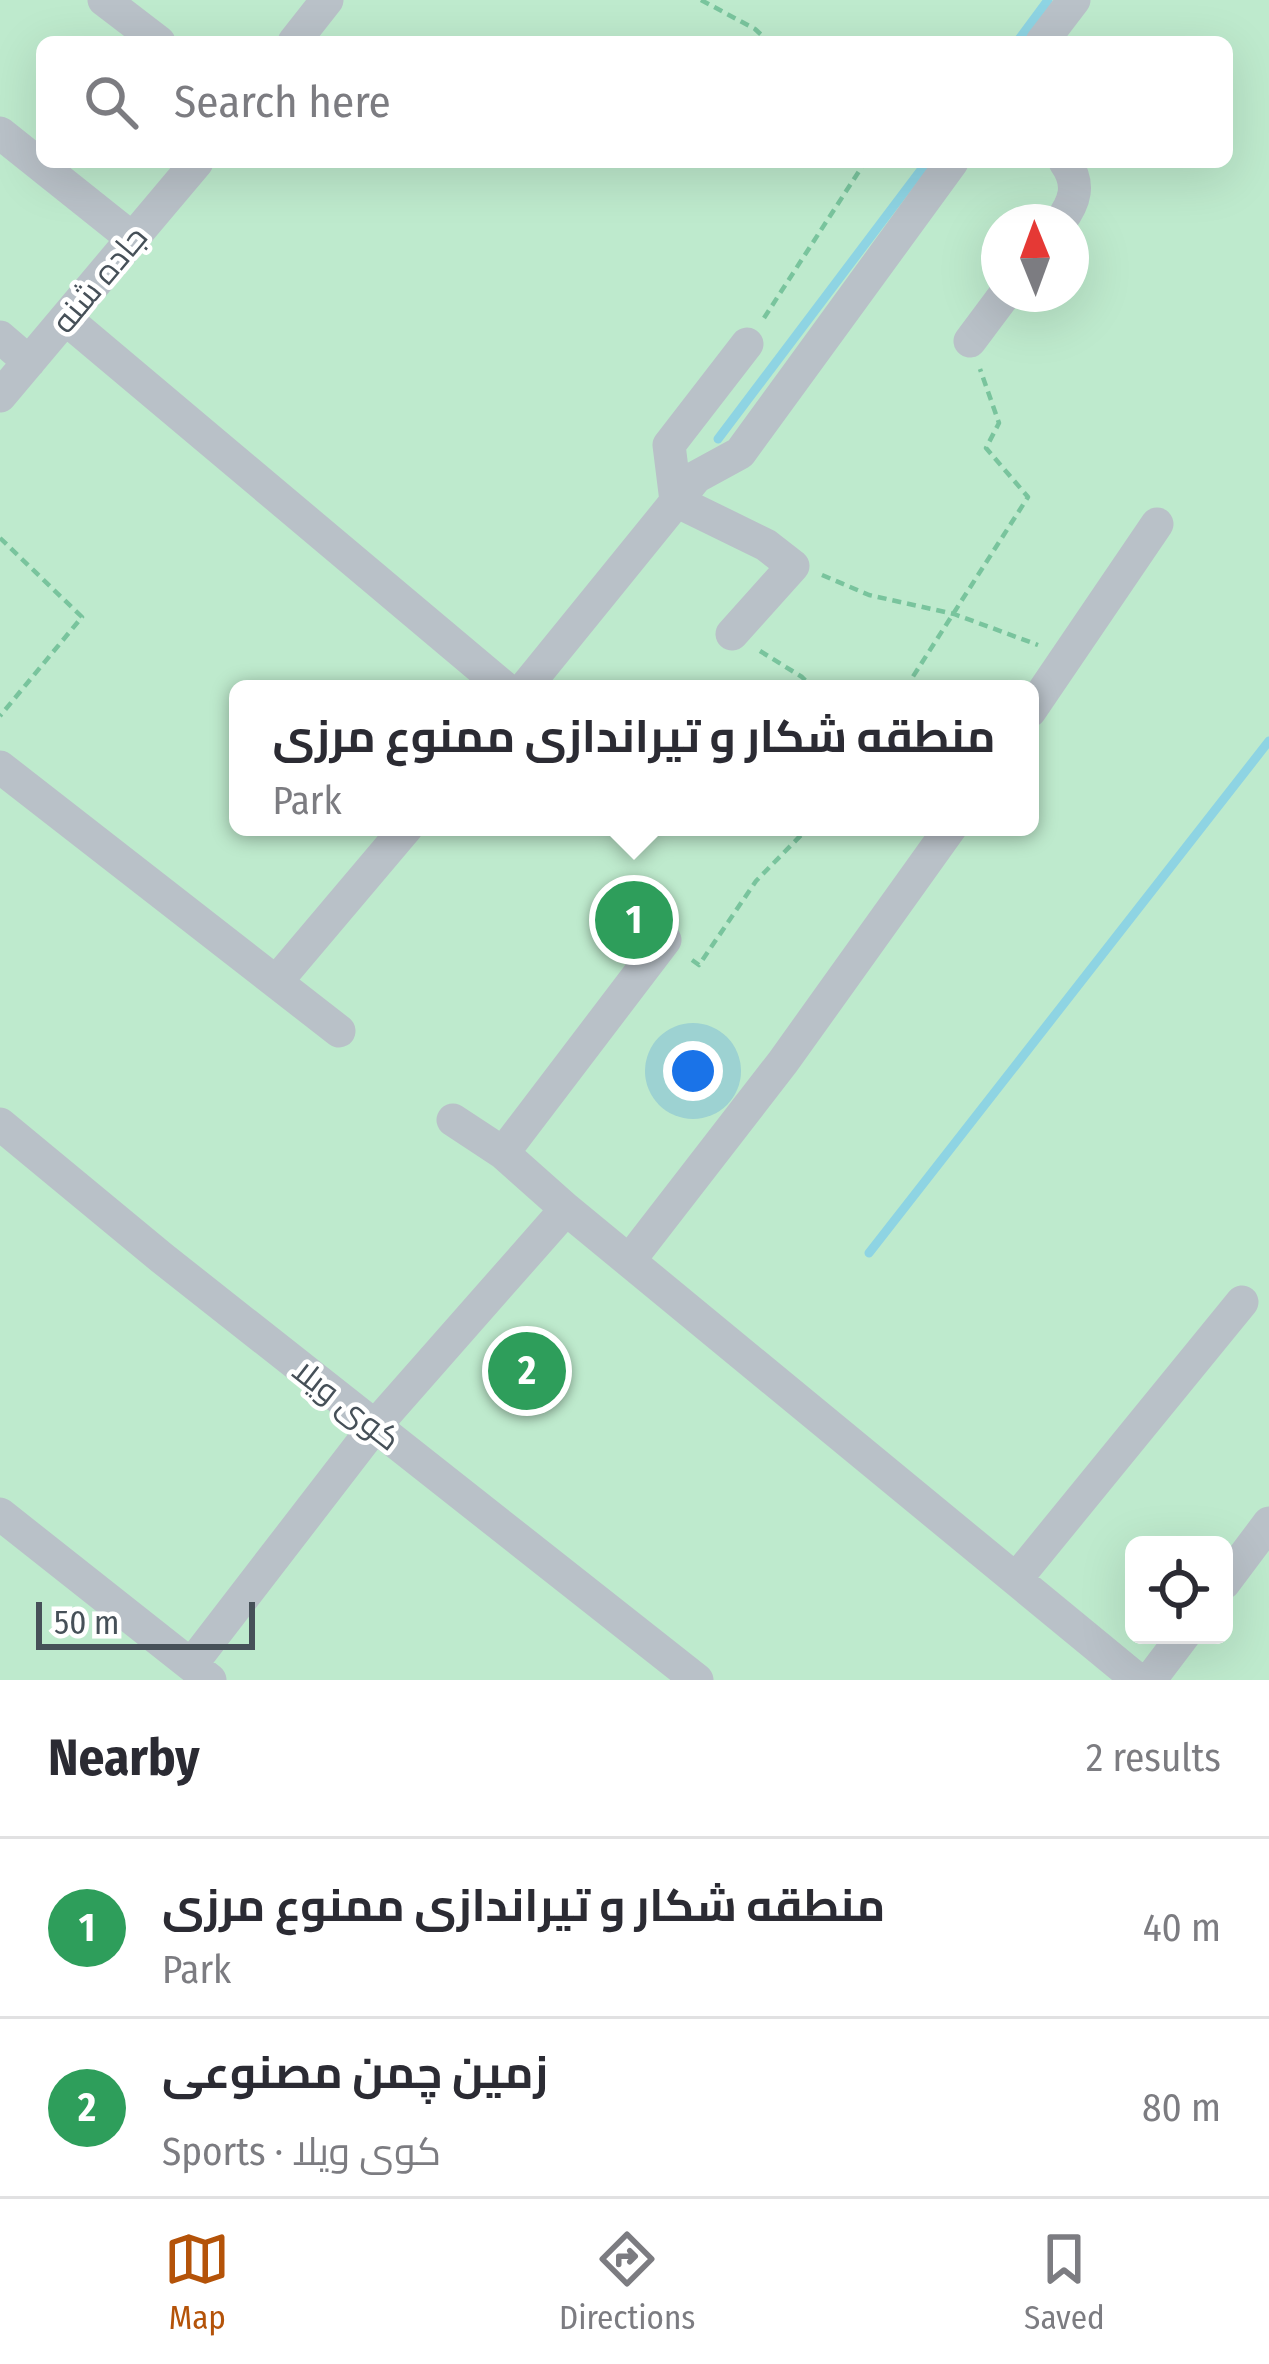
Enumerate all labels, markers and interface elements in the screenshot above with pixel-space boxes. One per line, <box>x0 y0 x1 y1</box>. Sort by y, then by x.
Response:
search box <box>36 36 1233 168</box>
icon: search <box>78 69 144 135</box>
text: Search here <box>174 75 391 129</box>
north arrow <box>981 204 1089 312</box>
street label: جاده شنه <box>44 218 156 341</box>
popup <box>229 680 1039 836</box>
text: منطقه شکار و تیراندازی ممنوع مرزی <box>272 710 996 764</box>
text: Park <box>272 778 342 824</box>
pin: 1 <box>595 875 673 965</box>
your location <box>663 1041 723 1101</box>
pin: 2 <box>488 1326 566 1416</box>
street label: کوی ویلا <box>284 1350 408 1459</box>
map controls <box>1125 1536 1233 1644</box>
button: locate <box>1125 1536 1233 1644</box>
scale bar <box>36 1596 255 1649</box>
text: 50 m <box>54 1603 119 1643</box>
text: Nearby <box>48 1727 200 1789</box>
text: 2 results <box>1086 1735 1221 1781</box>
text: منطقه شکار و تیراندازی ممنوع مرزی <box>162 1879 885 1933</box>
text: 1 <box>79 1905 95 1951</box>
text: 40 m <box>1143 1905 1221 1951</box>
text: Park <box>162 1947 231 1993</box>
text: زمین چمن مصنوعی <box>162 2046 548 2100</box>
text: 2 <box>78 2085 96 2131</box>
text: 80 m <box>1142 2085 1221 2131</box>
text: Sports · کوی ویلا <box>162 2129 441 2175</box>
tab: Map <box>164 2226 230 2338</box>
tab: Directions <box>559 2226 695 2338</box>
tab: Saved <box>1024 2226 1105 2338</box>

